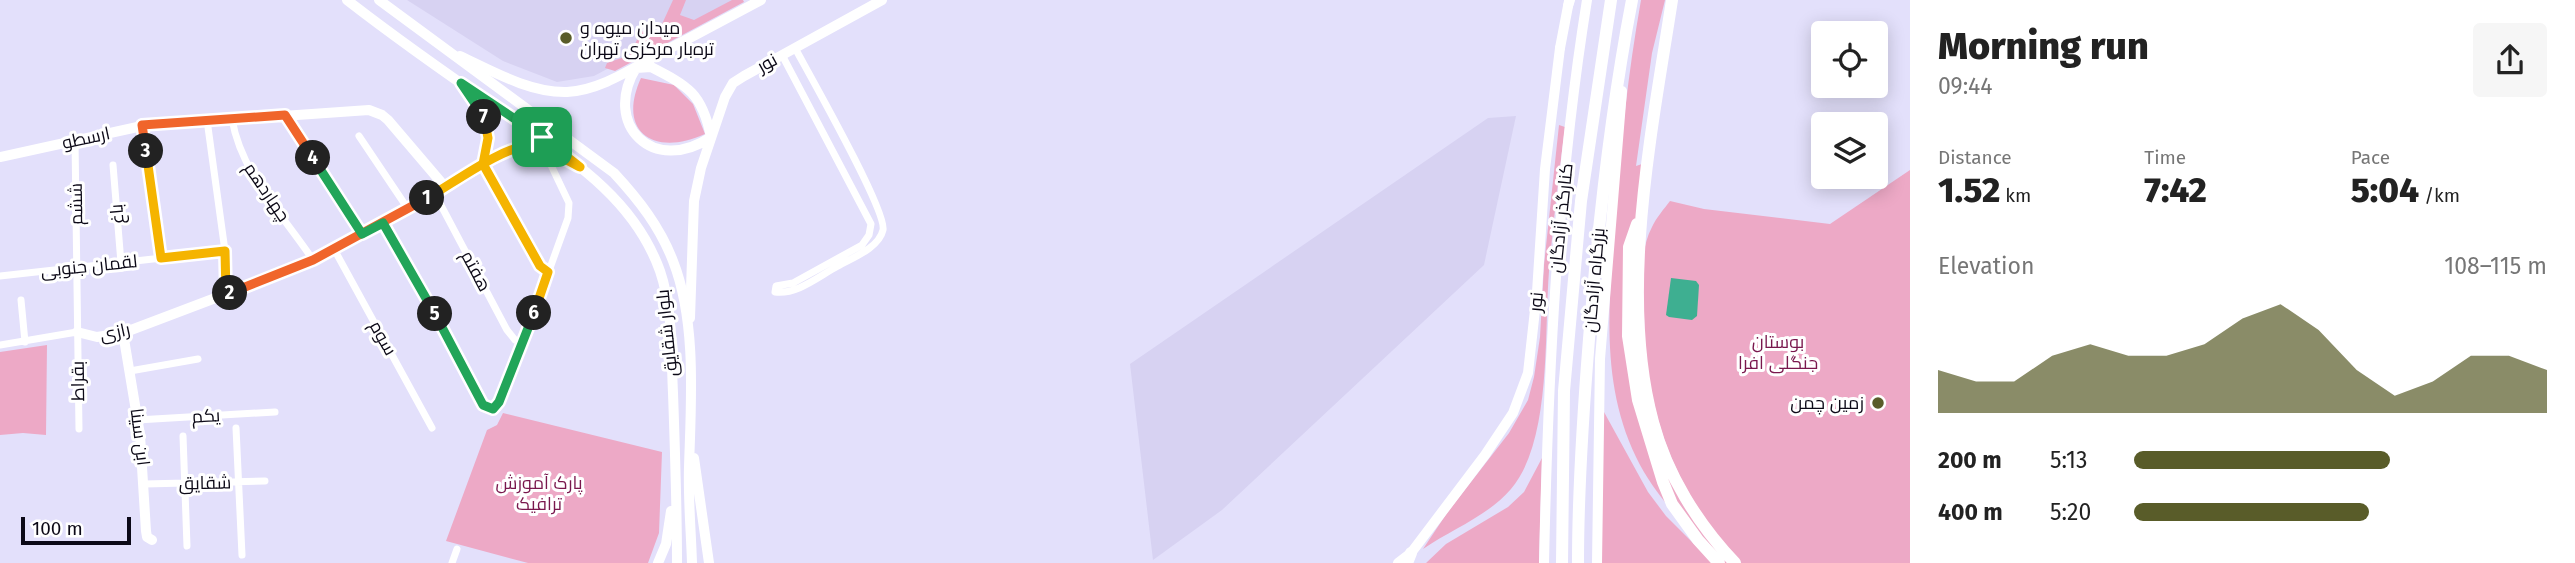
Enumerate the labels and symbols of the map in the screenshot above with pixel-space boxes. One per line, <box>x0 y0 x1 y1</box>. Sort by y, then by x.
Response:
place label: میدان میوه و تره‌بار مرکزی تهران <box>580 17 714 60</box>
marker: میدان میوه و تره‌بار مرکزی تهران <box>558 30 574 46</box>
street label: نور <box>752 49 781 78</box>
pin: 7 <box>466 100 502 134</box>
pin <box>512 107 572 167</box>
street label: ارسطو <box>60 122 112 154</box>
pin: 3 <box>128 134 164 168</box>
pin: 4 <box>296 140 330 176</box>
street label: چهاردهم <box>238 158 295 226</box>
street label: کنارگذر آزادگان <box>1544 162 1578 274</box>
pin: 1 <box>410 180 444 216</box>
street label: ششم <box>65 183 88 225</box>
street label: باغ <box>105 203 130 225</box>
street label: بزرگراه آزادگان <box>1578 227 1610 333</box>
street label: هفتم <box>455 247 496 296</box>
street label: لقمان جنوبی <box>40 250 138 282</box>
pin: 2 <box>212 276 247 310</box>
street label: بلوار شقایق <box>651 288 684 378</box>
street label: نور <box>1524 291 1548 314</box>
pin: 5 <box>418 296 452 332</box>
pin: 6 <box>516 296 552 330</box>
street label: سوم <box>364 317 401 360</box>
street label: رازی <box>98 318 132 346</box>
park label: بوستان جنگلی افرا <box>1738 331 1818 374</box>
street label: بقراط <box>67 361 89 401</box>
place label: زمین چمن <box>1790 392 1864 415</box>
marker: زمین چمن <box>1870 395 1886 411</box>
street label: یکم <box>191 404 221 429</box>
street label: ابن سینا <box>126 407 154 467</box>
street label: شقایق <box>178 472 232 495</box>
park label: پارک آموزش ترافیک <box>495 472 583 515</box>
scale bar <box>21 514 131 546</box>

